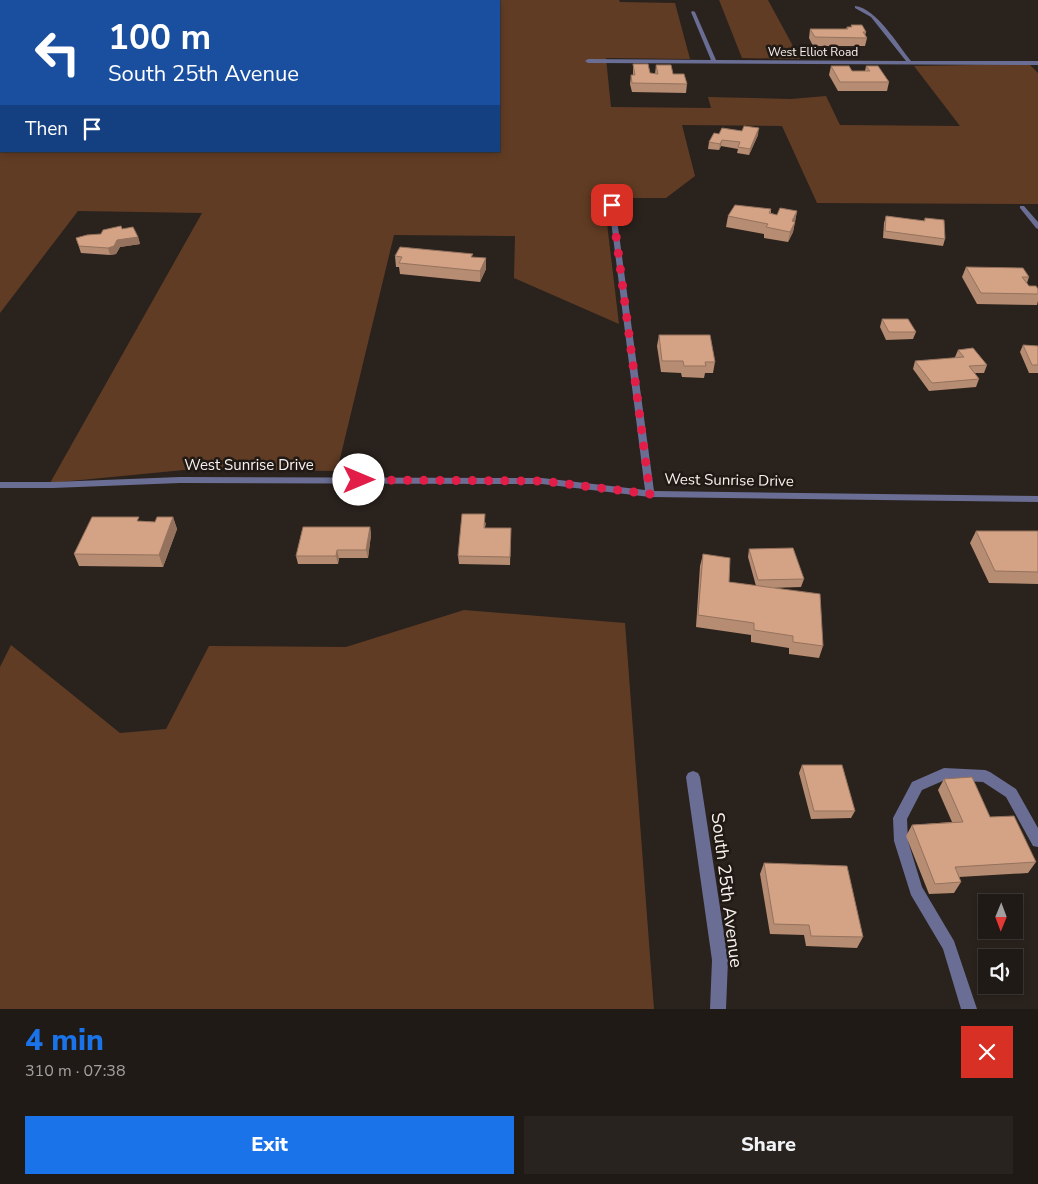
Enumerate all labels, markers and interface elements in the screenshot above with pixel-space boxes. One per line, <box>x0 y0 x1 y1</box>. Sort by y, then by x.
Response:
text: 100 m <box>108 14 211 61</box>
icon: left <box>25 20 90 85</box>
street label: West Elliot Road <box>768 44 858 60</box>
text: South 25th Avenue <box>108 59 299 89</box>
icon: arrive <box>78 115 106 143</box>
text: Then <box>25 116 68 142</box>
pin <box>591 184 633 226</box>
icon: arrive <box>598 191 626 219</box>
position arrow <box>332 453 384 505</box>
street label: West Sunrise Drive <box>184 455 314 475</box>
street label: West Sunrise Drive <box>664 469 794 491</box>
street label: South 25th Avenue <box>706 811 748 969</box>
north arrow <box>978 894 1022 939</box>
map controls <box>978 894 1023 994</box>
button: sound <box>978 949 1023 994</box>
text: 4 min <box>25 1020 104 1061</box>
button: close <box>961 1026 1013 1078</box>
text: 310 m · 07:38 <box>25 1060 126 1082</box>
button: Exit <box>25 1116 514 1174</box>
button: Share <box>524 1116 1013 1174</box>

